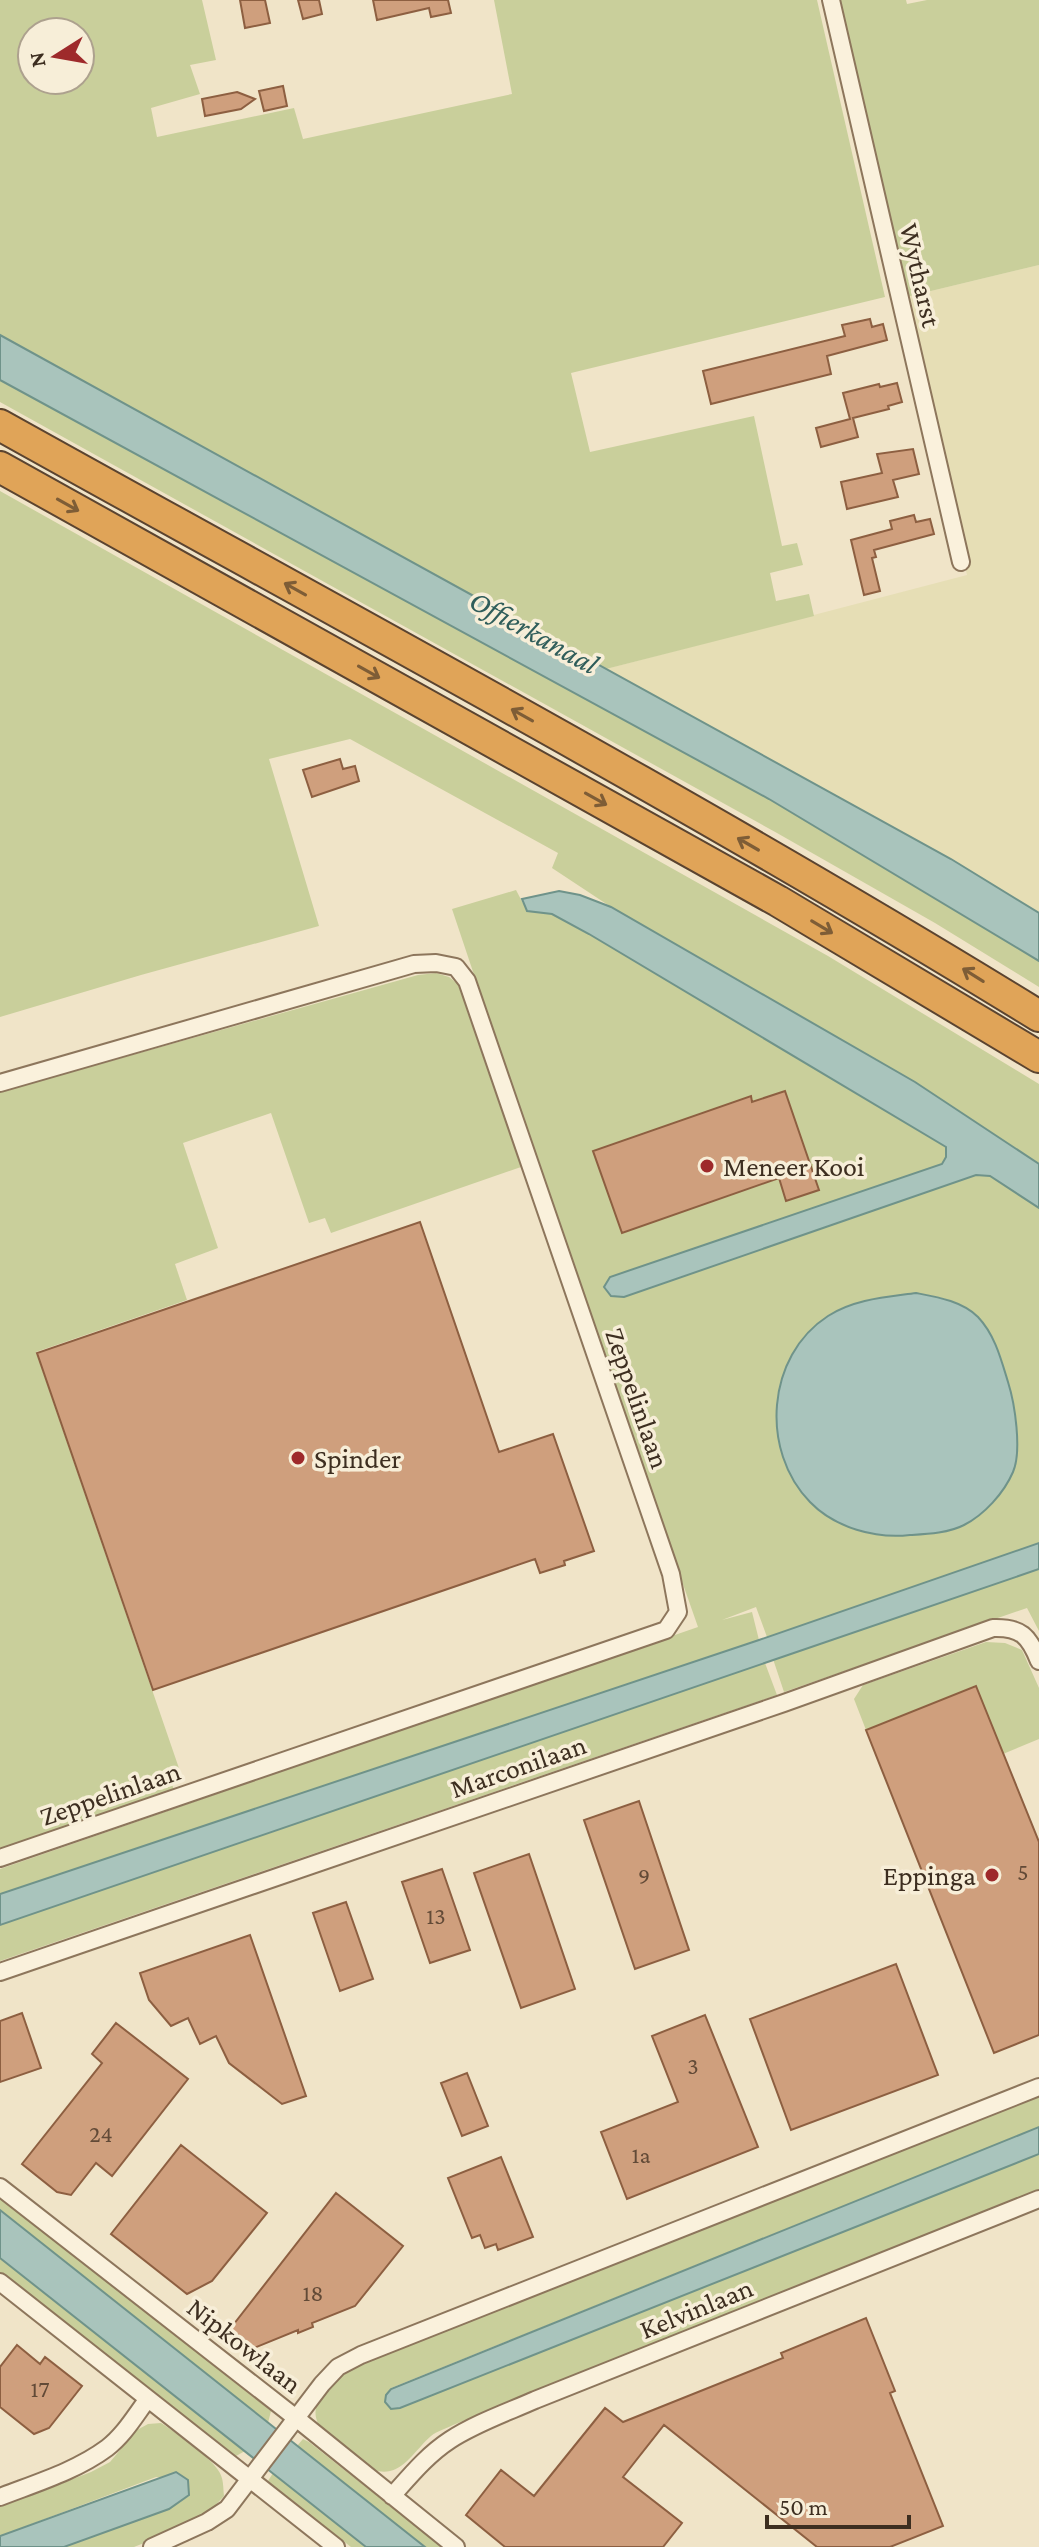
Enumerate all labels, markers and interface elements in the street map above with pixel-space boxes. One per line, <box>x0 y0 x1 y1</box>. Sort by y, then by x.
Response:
north arrow <box>16 16 96 96</box>
text: N <box>23 50 51 69</box>
street label: Wytharst <box>894 220 948 331</box>
one-way arrow <box>56 497 79 513</box>
one-way arrow <box>284 581 307 597</box>
water label: Offierkanaal <box>464 583 605 682</box>
one-way arrow <box>356 665 380 680</box>
one-way arrow <box>511 707 534 723</box>
one-way arrow <box>583 792 607 807</box>
one-way arrow <box>737 836 760 852</box>
one-way arrow <box>810 919 833 935</box>
one-way arrow <box>962 967 985 983</box>
place label: Meneer Kooi <box>723 1151 864 1182</box>
marker: Meneer Kooi <box>698 1157 716 1175</box>
street label: Zeppelinlaan <box>599 1324 676 1473</box>
place label: Spinder <box>314 1443 401 1474</box>
marker: Spinder <box>289 1449 307 1467</box>
street label: Marconilaan <box>446 1729 590 1804</box>
street label: Zeppelinlaan <box>36 1755 185 1832</box>
house number: 5 <box>1017 1858 1029 1885</box>
place label: Eppinga <box>883 1860 976 1891</box>
house number: 9 <box>638 1862 650 1889</box>
marker: Eppinga <box>983 1866 1001 1884</box>
house number: 13 <box>426 1902 446 1929</box>
house number: 3 <box>687 2052 699 2079</box>
house number: 24 <box>89 2120 113 2147</box>
house number: 1a <box>631 2141 651 2168</box>
street label: Kelvinlaan <box>635 2272 757 2345</box>
house number: 18 <box>303 2279 323 2306</box>
street label: Nipkowlaan <box>181 2291 308 2400</box>
house number: 17 <box>30 2375 50 2402</box>
scale bar <box>767 2479 909 2529</box>
text: 50 m <box>779 2493 828 2520</box>

